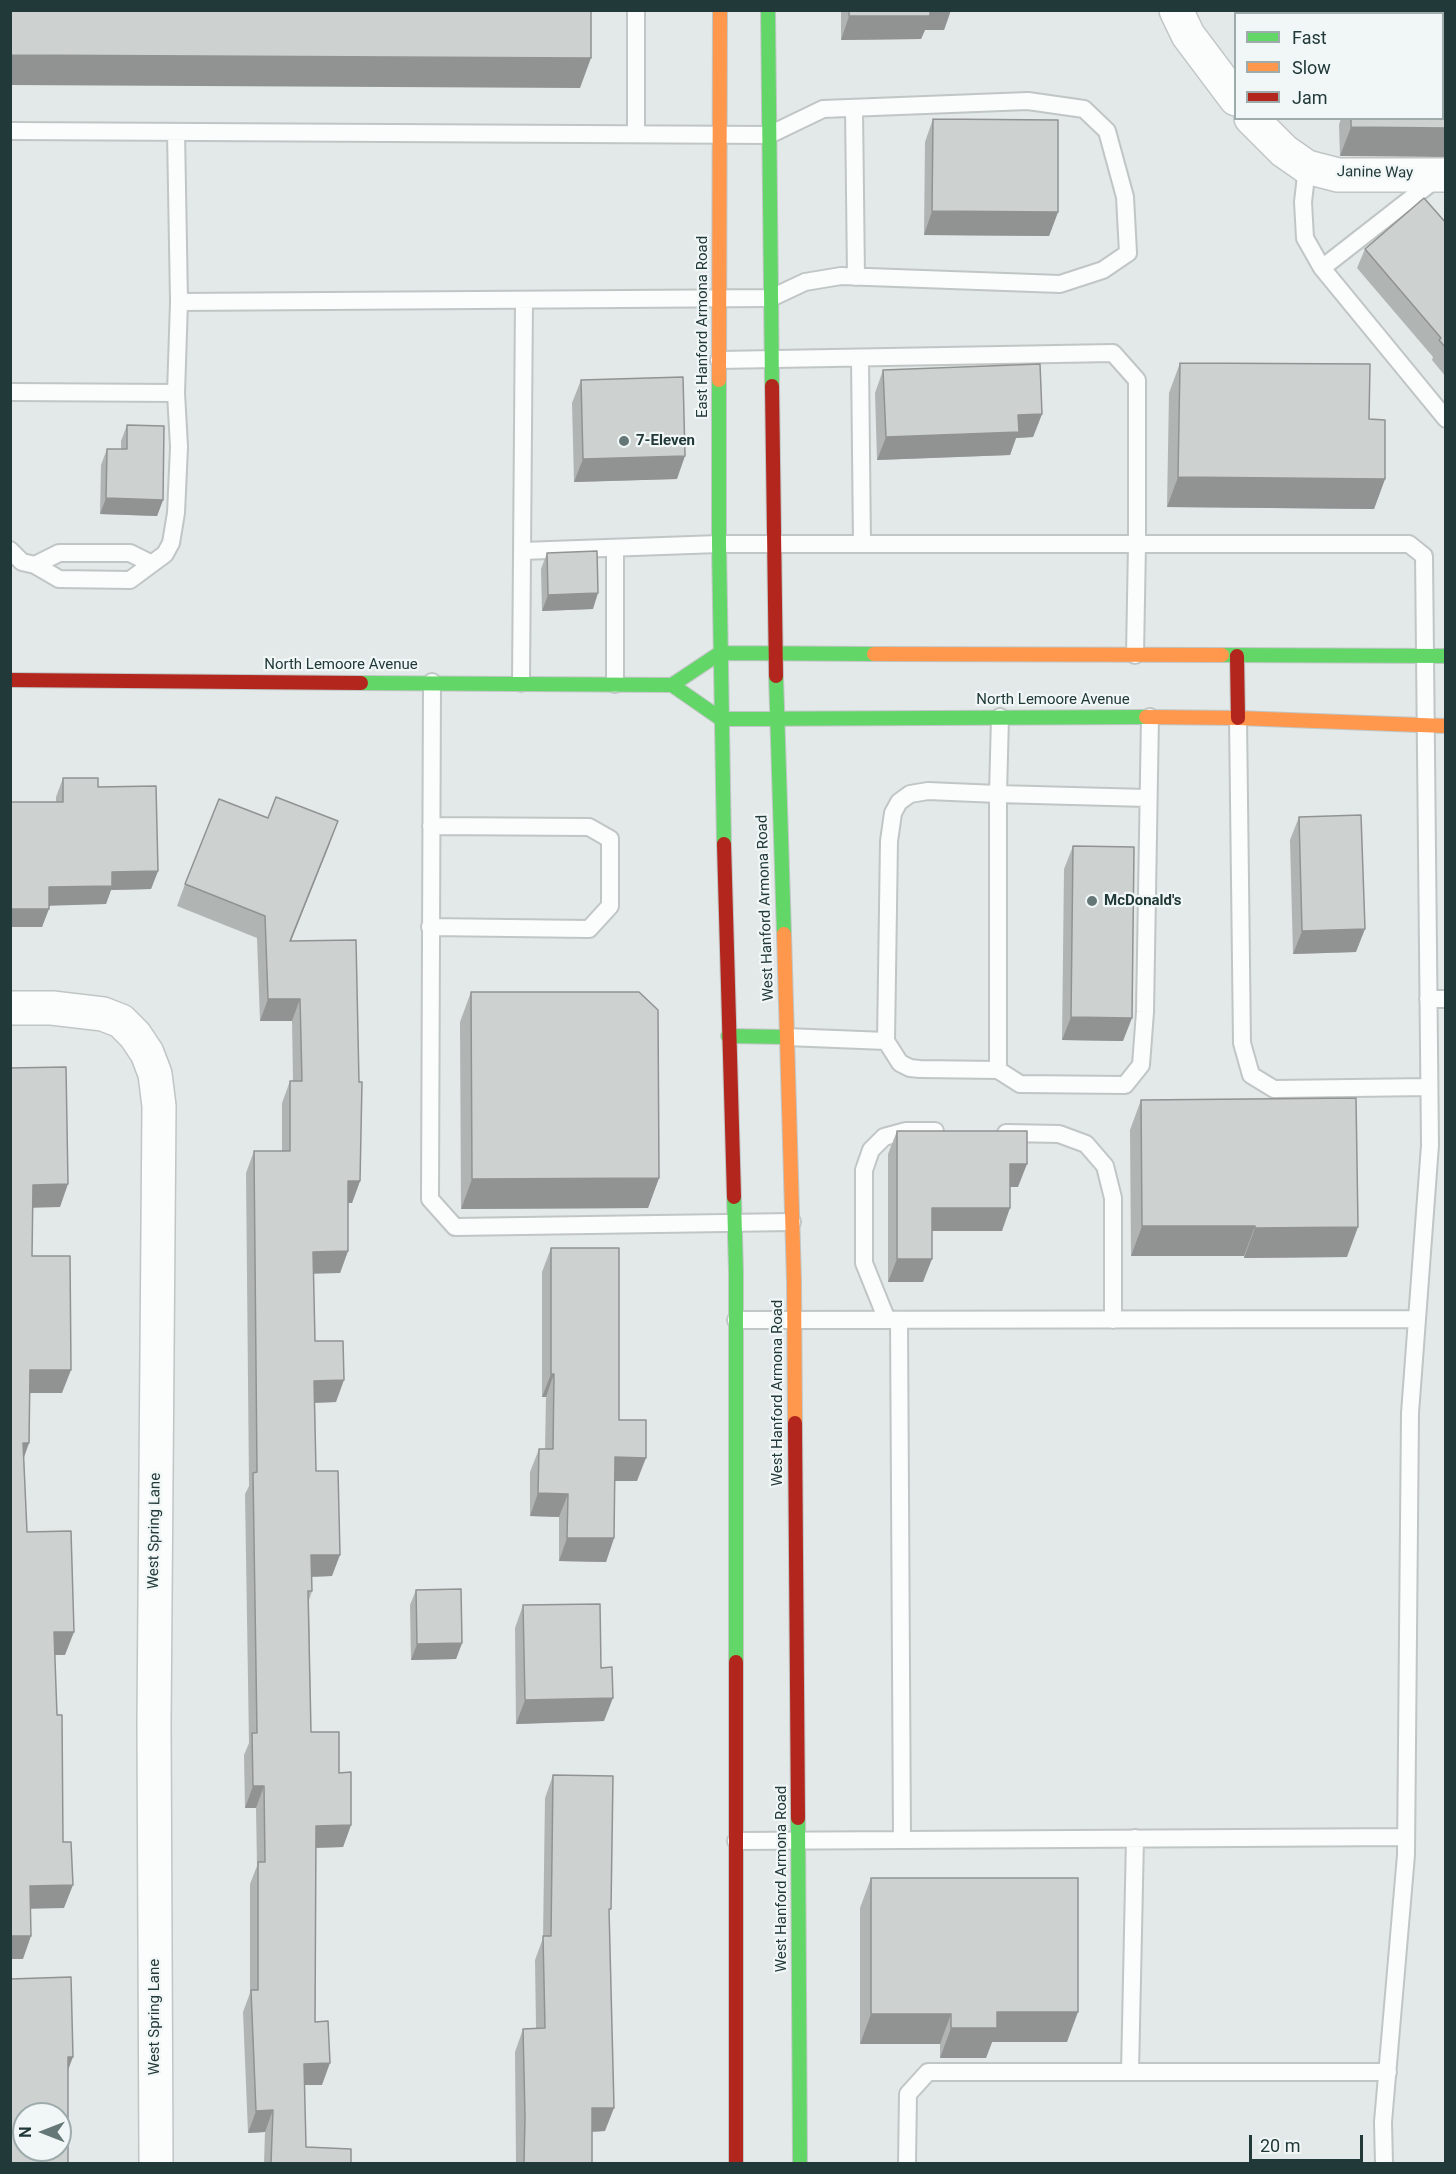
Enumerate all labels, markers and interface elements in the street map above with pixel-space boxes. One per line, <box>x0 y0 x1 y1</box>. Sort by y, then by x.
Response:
legend <box>1234 12 1444 120</box>
text: Fast <box>1292 27 1327 48</box>
text: Slow <box>1292 57 1331 78</box>
text: Jam <box>1292 87 1328 108</box>
street label: Janine Way <box>1337 163 1413 183</box>
street label: East Hanford Armona Road <box>694 236 712 418</box>
place label: 7-Eleven <box>636 432 695 450</box>
marker: 7-Eleven <box>617 434 631 448</box>
street label: North Lemoore Avenue <box>264 656 418 674</box>
street label: North Lemoore Avenue <box>976 691 1130 709</box>
street label: West Hanford Armona Road <box>754 814 778 1002</box>
place label: McDonald's <box>1104 892 1181 910</box>
marker: McDonald's <box>1085 894 1099 908</box>
street label: West Hanford Armona Road <box>769 1300 787 1486</box>
street label: West Spring Lane <box>145 1473 165 1589</box>
street label: West Hanford Armona Road <box>773 1786 791 1972</box>
street label: West Spring Lane <box>146 1959 164 2075</box>
north arrow <box>12 2102 72 2162</box>
scale bar <box>1252 2123 1366 2161</box>
text: N <box>16 2126 35 2138</box>
text: 20 m <box>1260 2135 1300 2156</box>

